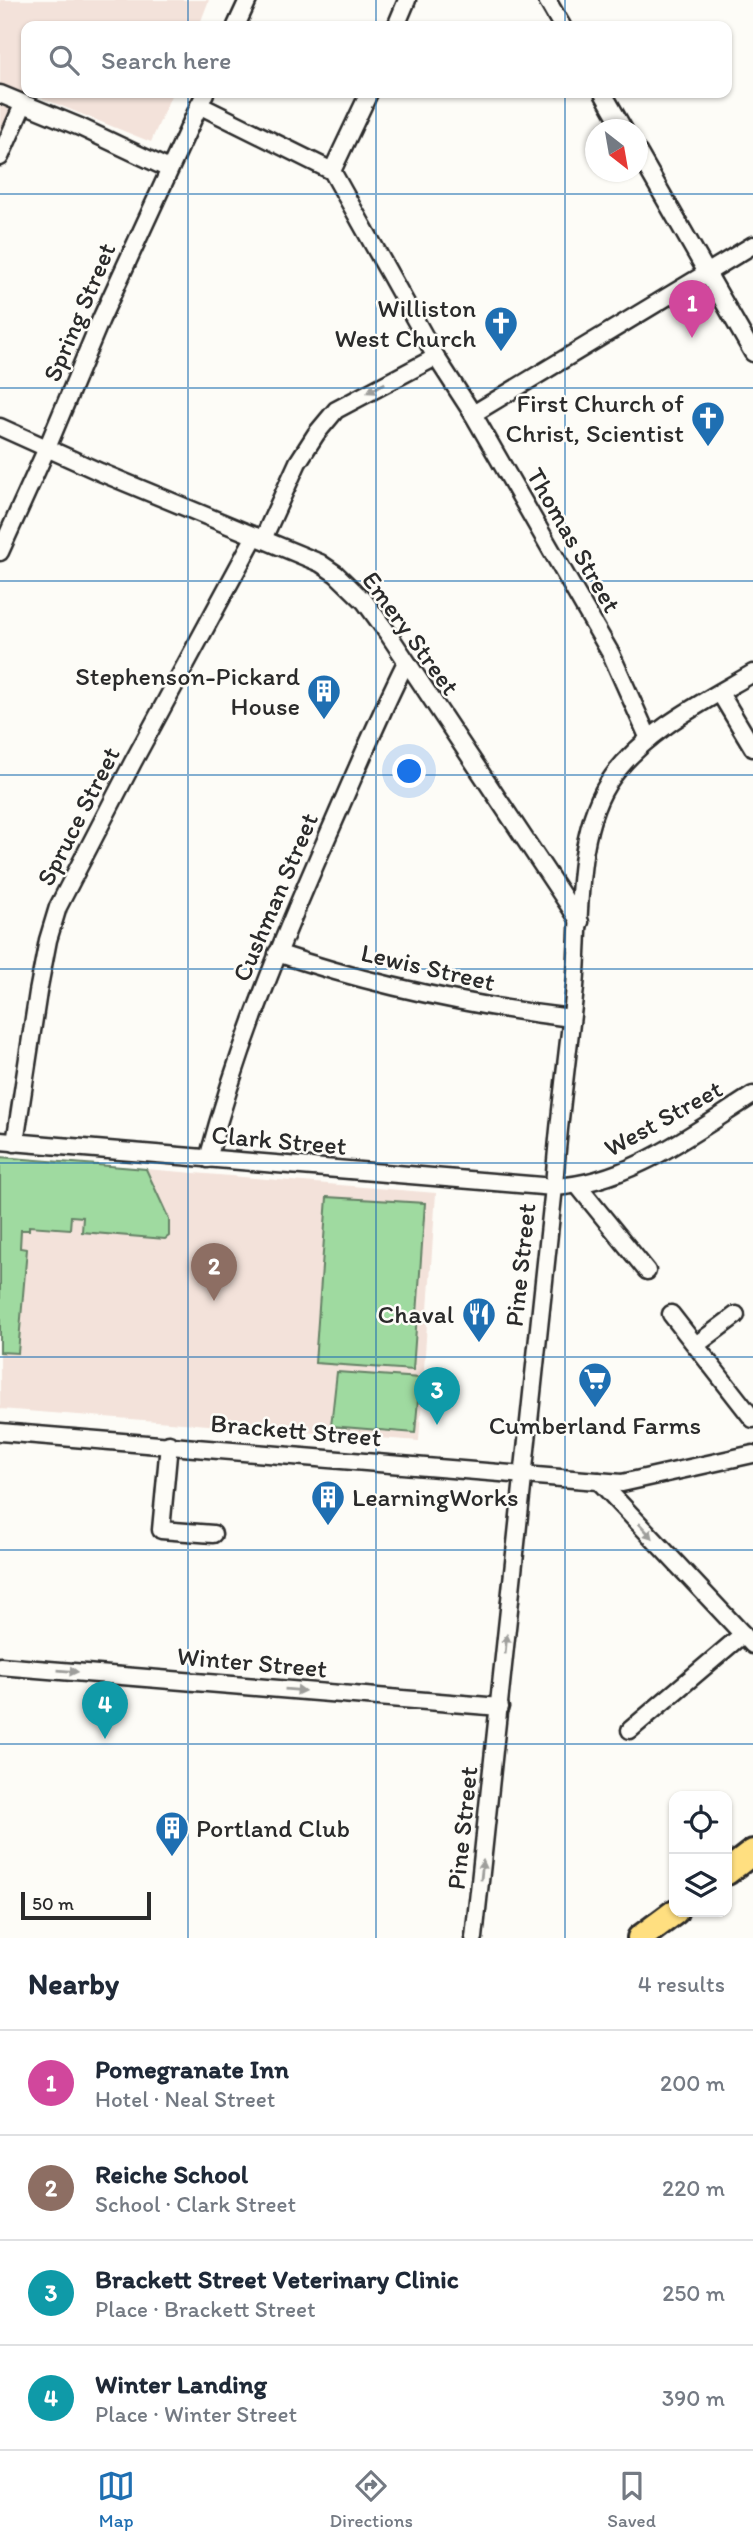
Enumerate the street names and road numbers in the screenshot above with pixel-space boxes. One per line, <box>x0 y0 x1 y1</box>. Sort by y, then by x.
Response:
street label: Spring Street <box>35 237 123 386</box>
street label: Thomas Street <box>520 462 628 618</box>
street label: Emery Street <box>355 565 467 701</box>
street label: Spruce Street <box>29 741 127 891</box>
street label: Cushman Street <box>225 808 325 986</box>
street label: Lewis Street <box>358 936 498 998</box>
street label: West Street <box>598 1072 728 1164</box>
street label: Clark Street <box>210 1118 348 1162</box>
street label: Pine Street <box>498 1202 542 1328</box>
street label: Brackett Street <box>209 1407 383 1453</box>
street label: Winter Street <box>176 1639 329 1685</box>
street label: Pine Street <box>440 1765 484 1891</box>

